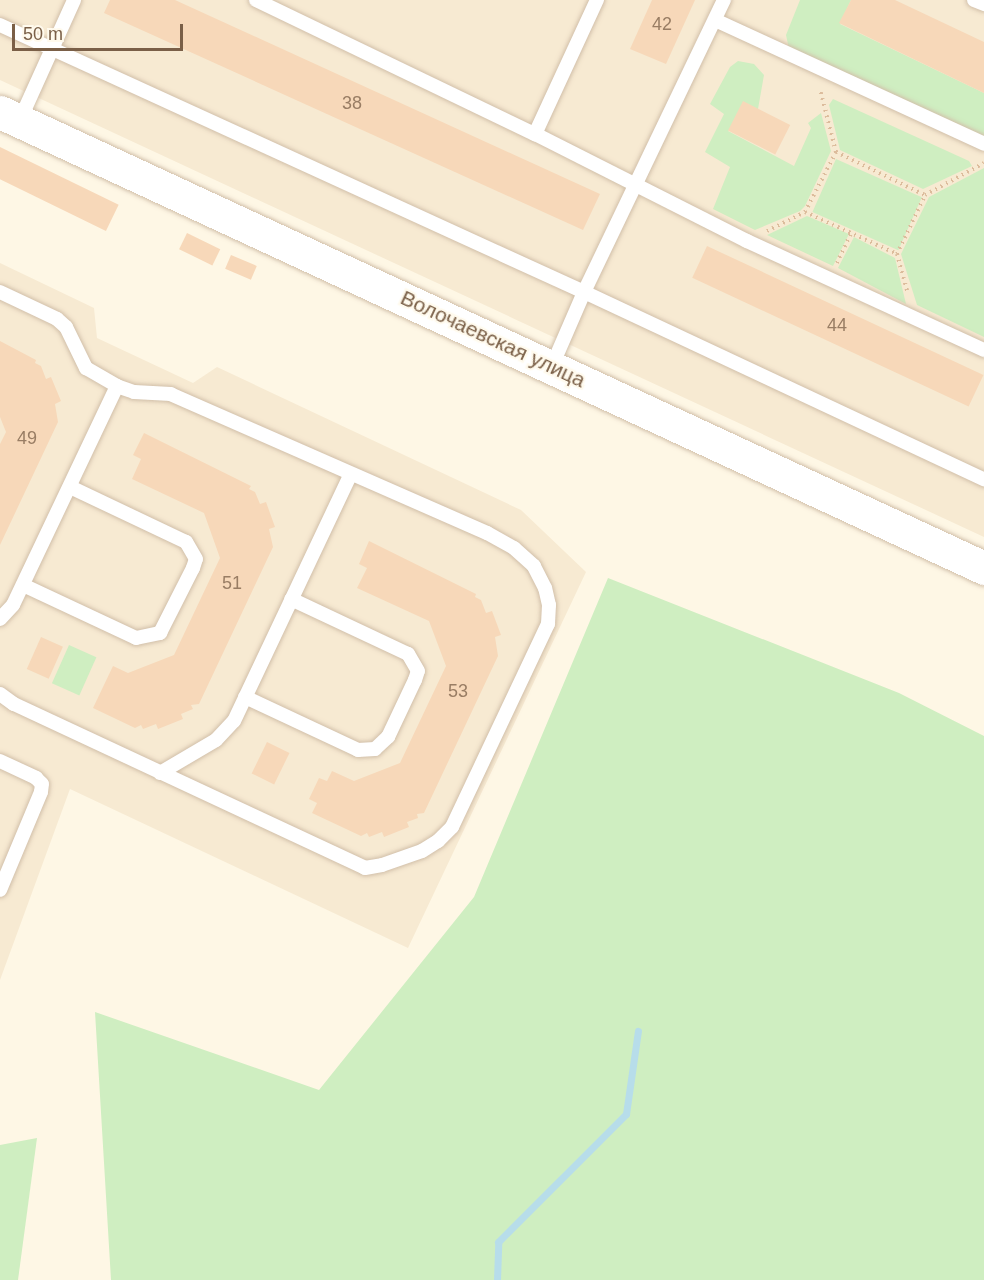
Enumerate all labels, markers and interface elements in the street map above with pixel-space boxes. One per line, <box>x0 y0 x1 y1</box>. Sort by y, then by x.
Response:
scale bar <box>15 12 186 50</box>
house number: 42 <box>652 13 672 35</box>
text: 50 m <box>23 24 63 44</box>
house number: 38 <box>342 92 362 114</box>
street label: Волочаевская улица <box>397 285 589 393</box>
house number: 44 <box>827 314 847 336</box>
house number: 49 <box>17 427 37 449</box>
house number: 51 <box>222 572 242 594</box>
house number: 53 <box>448 680 468 702</box>

